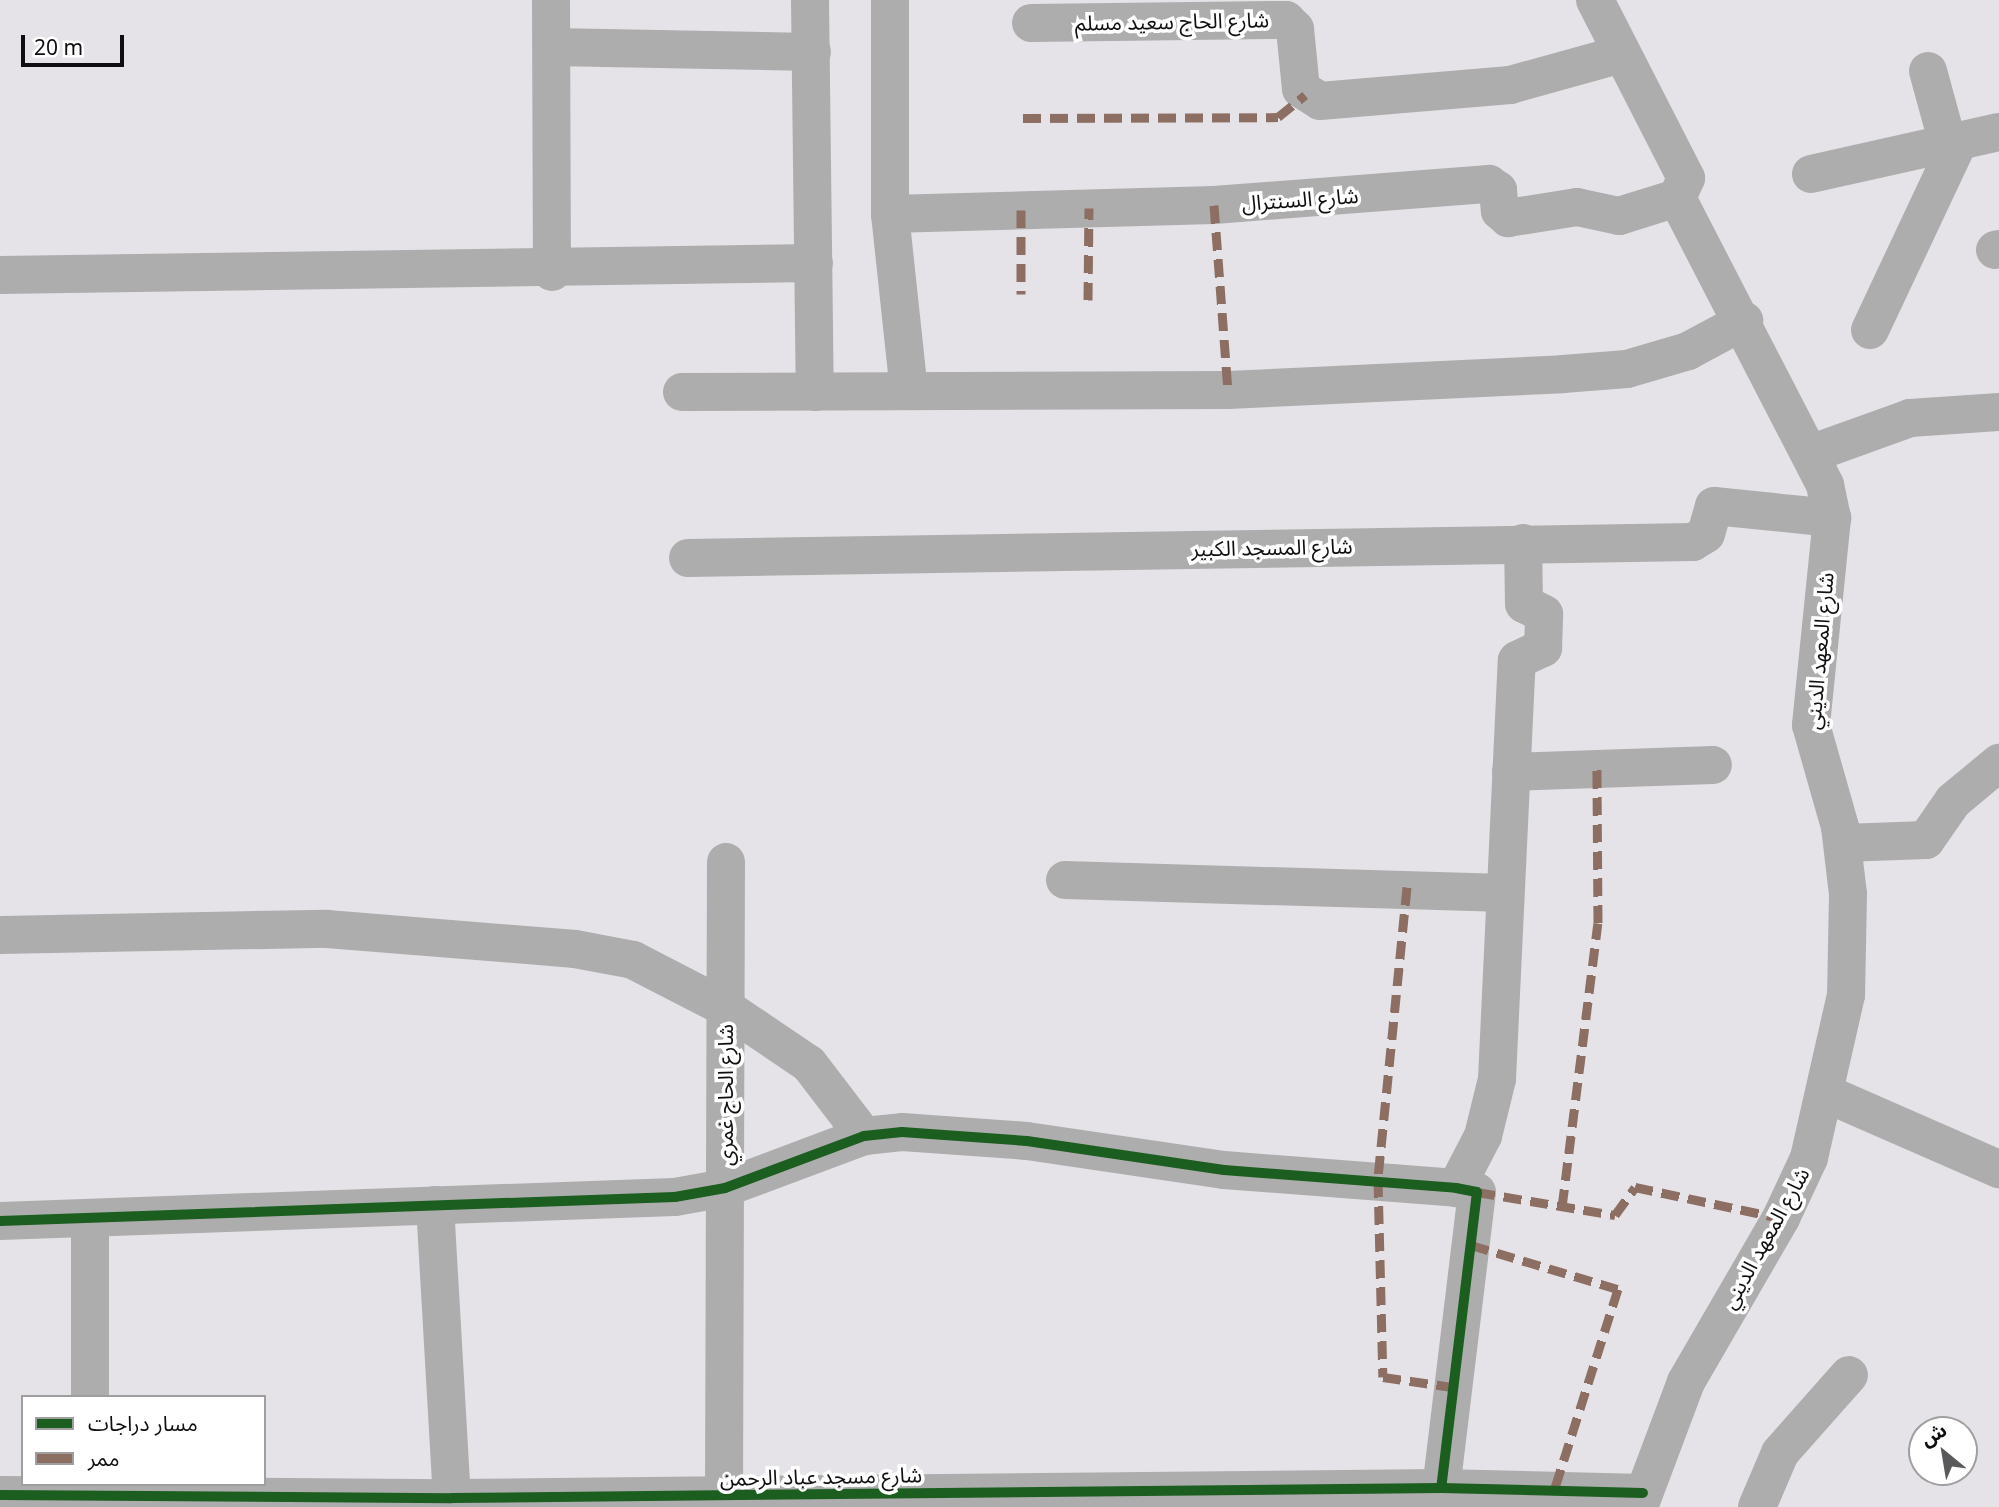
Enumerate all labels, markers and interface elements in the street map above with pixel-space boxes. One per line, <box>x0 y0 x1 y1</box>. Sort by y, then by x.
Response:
street label: شارع الحاج سعيد مسلم <box>1075 7 1269 35</box>
scale bar <box>24 21 128 65</box>
text: 20 m <box>34 33 83 61</box>
street label: شارع السنترال <box>1241 182 1359 216</box>
street label: شارع المسجد الكبير <box>1191 533 1353 561</box>
street label: شارع المعهد الديني <box>1800 571 1838 731</box>
street label: شارع الحاج غمري <box>712 1024 738 1166</box>
street label: شارع المعهد الديني <box>1716 1163 1814 1313</box>
legend <box>21 1395 266 1486</box>
text: مسار دراجات <box>88 1409 198 1437</box>
north arrow <box>1908 1416 1978 1486</box>
text: ش <box>1916 1417 1951 1452</box>
text: ممر <box>88 1444 119 1472</box>
street label: شارع مسجد عباد الرحمن <box>720 1462 922 1490</box>

